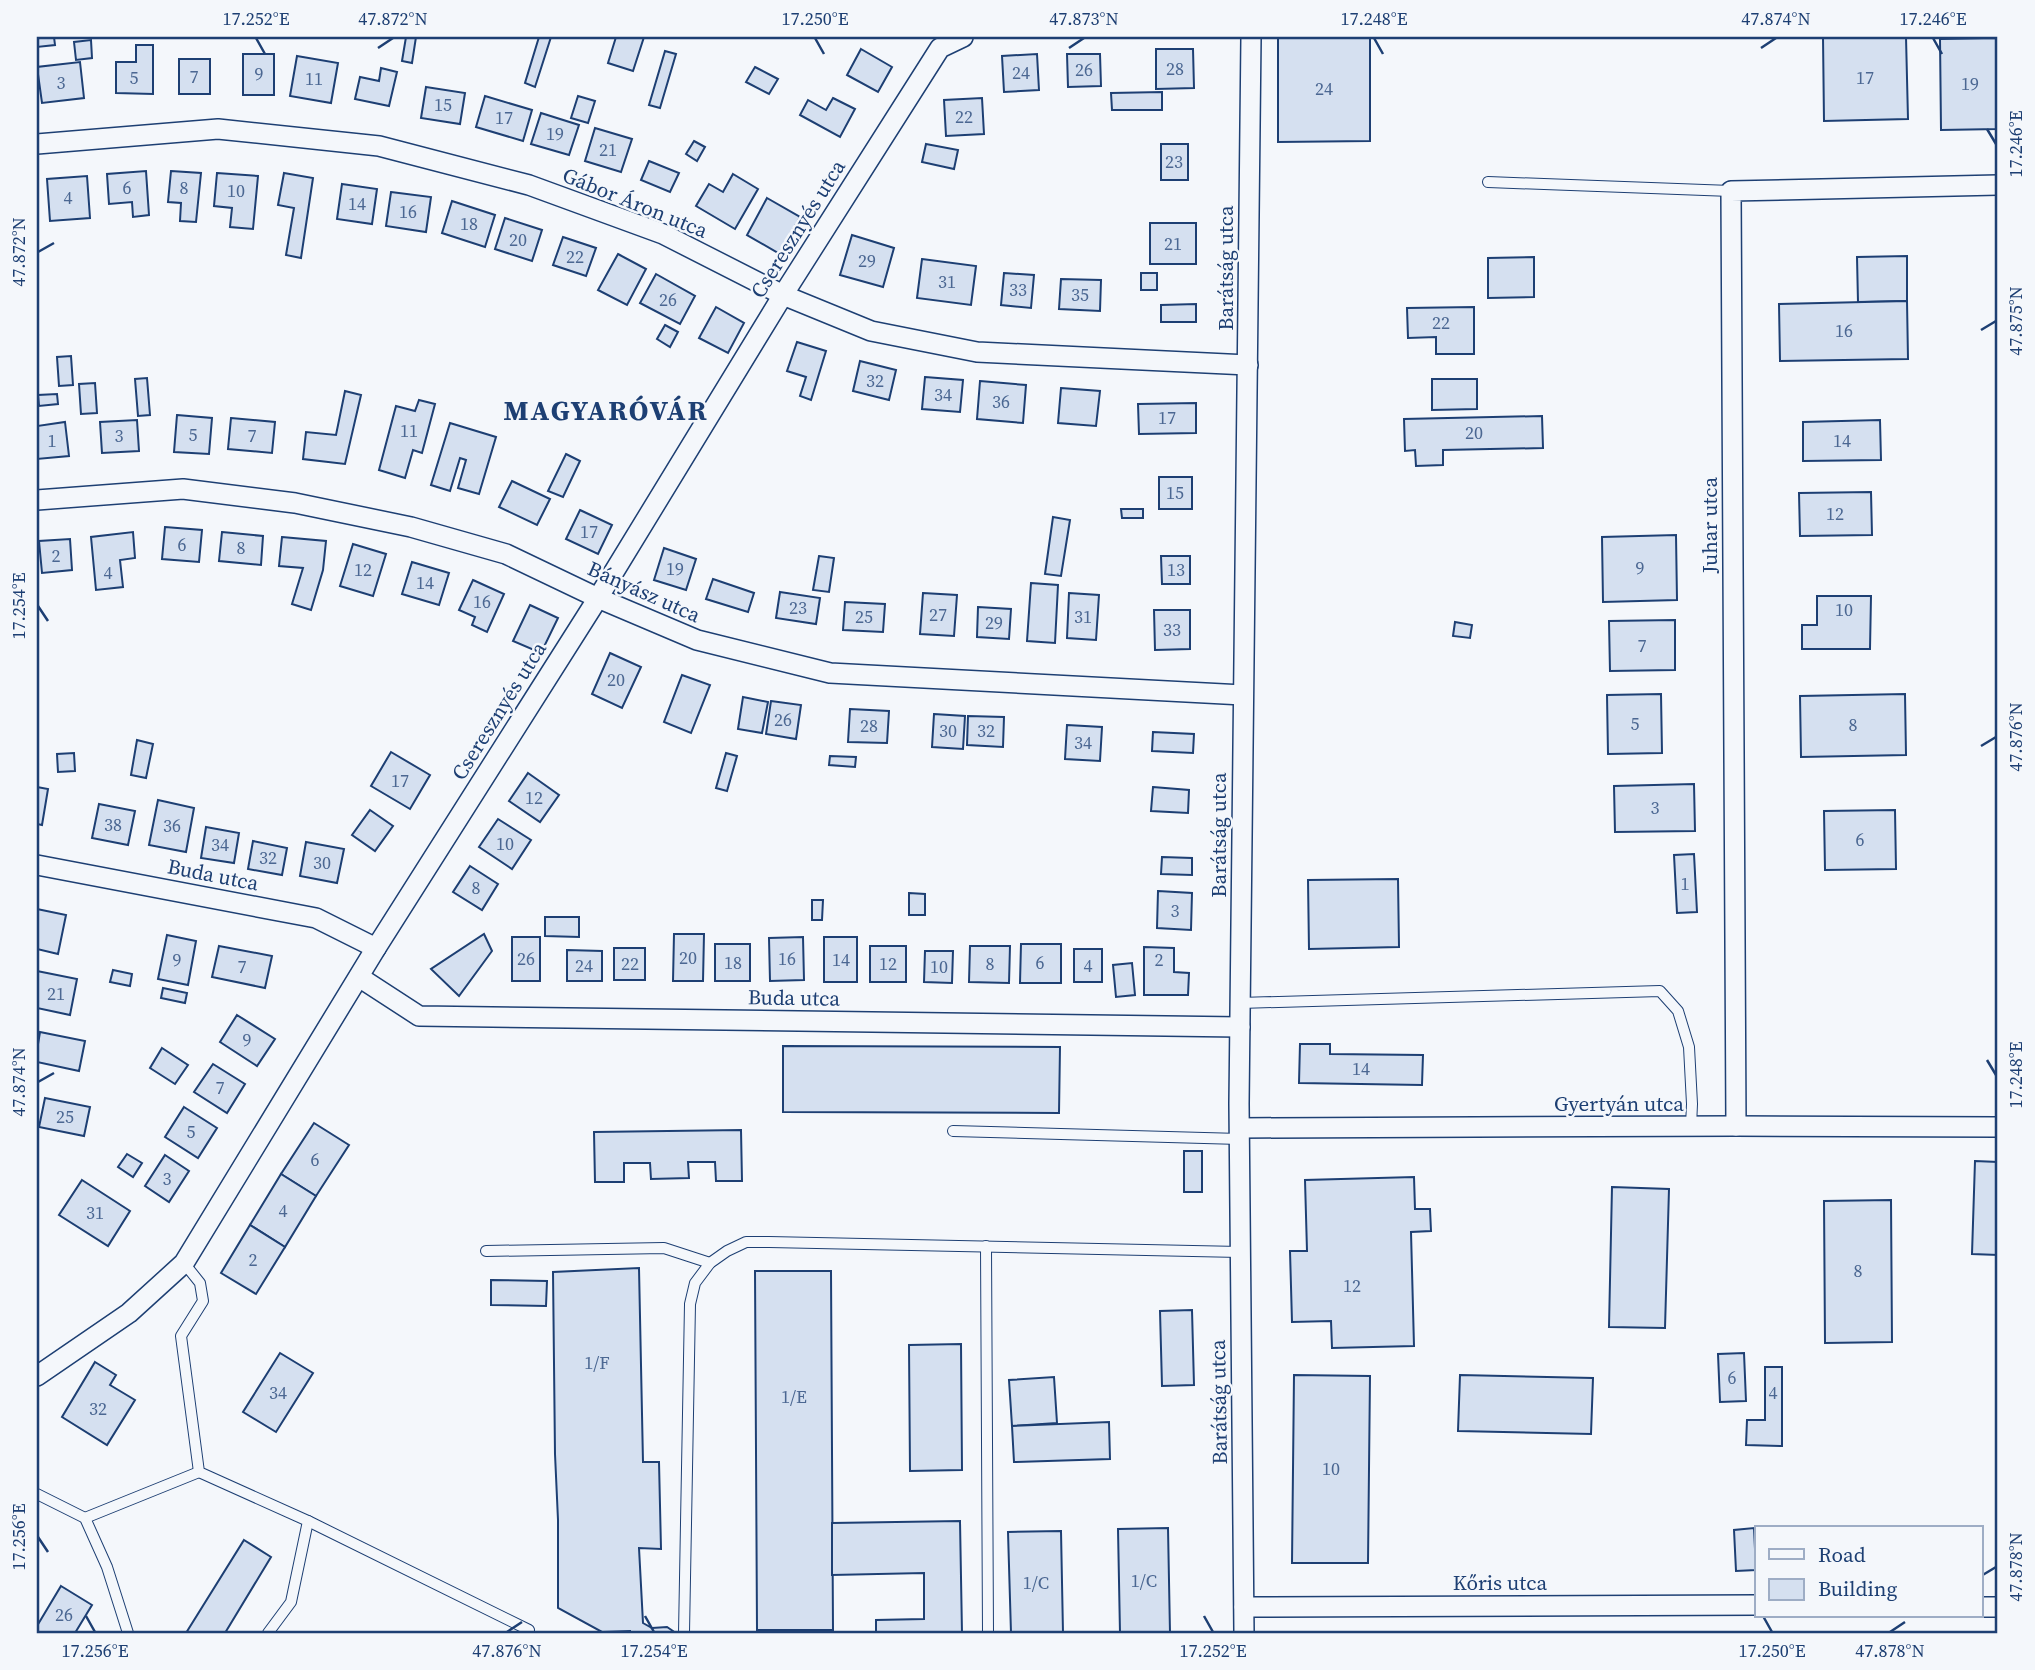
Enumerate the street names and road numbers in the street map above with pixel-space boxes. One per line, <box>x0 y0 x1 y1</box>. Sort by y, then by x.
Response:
street label: Cseresznyés utca <box>743 154 852 304</box>
street label: Gábor Áron utca <box>558 160 712 245</box>
street label: Barátság utca <box>1211 205 1240 331</box>
street label: Juhar utca <box>1695 476 1724 574</box>
street label: Bányász utca <box>583 554 705 629</box>
street label: Cseresznyés utca <box>444 636 553 786</box>
street label: Barátság utca <box>1204 772 1233 898</box>
street label: Buda utca <box>165 851 261 898</box>
street label: Buda utca <box>748 982 841 1013</box>
street label: Gyertyán utca <box>1554 1089 1684 1118</box>
street label: Barátság utca <box>1203 1339 1234 1465</box>
street label: Kőris utca <box>1453 1568 1547 1597</box>

